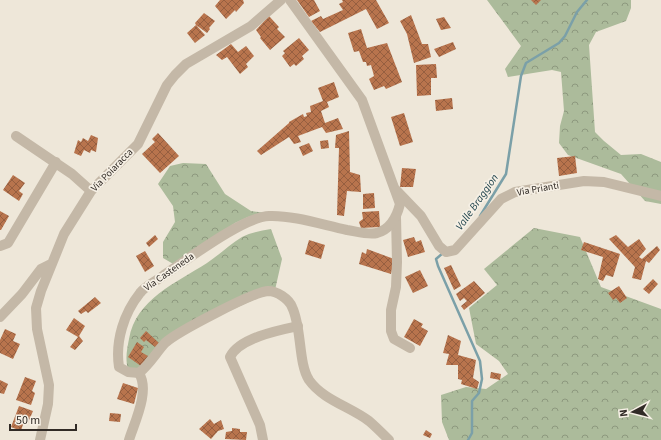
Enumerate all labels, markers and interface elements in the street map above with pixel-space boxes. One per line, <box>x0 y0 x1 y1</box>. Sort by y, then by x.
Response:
street label: Via Poiaracca <box>88 145 136 195</box>
water label: Valle Braggion <box>452 171 502 233</box>
street label: Via Prianti <box>516 178 560 200</box>
street label: Via Casteneda <box>141 249 197 295</box>
north arrow <box>613 392 653 432</box>
scale bar <box>10 406 76 432</box>
text: N <box>616 409 631 418</box>
text: 50 m <box>16 412 40 429</box>

